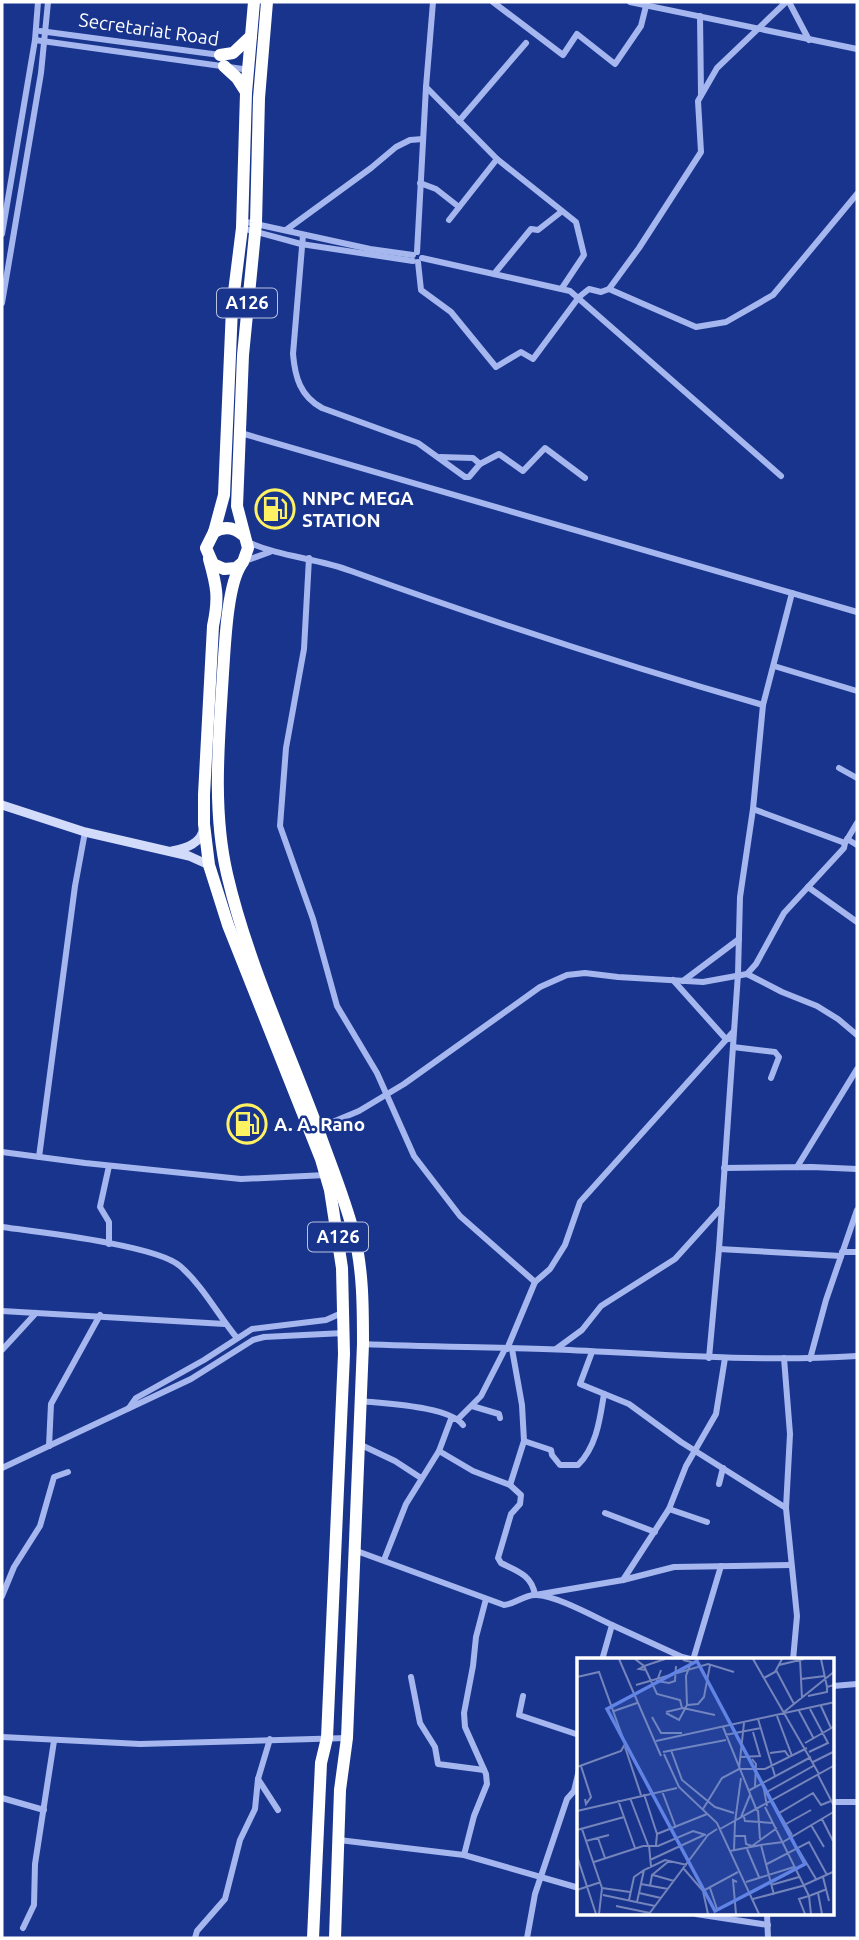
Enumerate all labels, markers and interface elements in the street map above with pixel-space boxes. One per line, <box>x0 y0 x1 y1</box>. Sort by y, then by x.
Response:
street label: Secretariat Road <box>77 8 221 50</box>
road number: A126 <box>217 288 277 318</box>
place label: NNPC MEGA STATION <box>302 487 414 531</box>
fuel station icon: NNPC MEGA STATION <box>254 488 296 530</box>
fuel station icon: A. A. Rano <box>226 1103 268 1145</box>
place label: A. A. Rano <box>274 1113 365 1135</box>
road number: A126 <box>308 1222 368 1252</box>
inset map <box>577 1658 834 1916</box>

